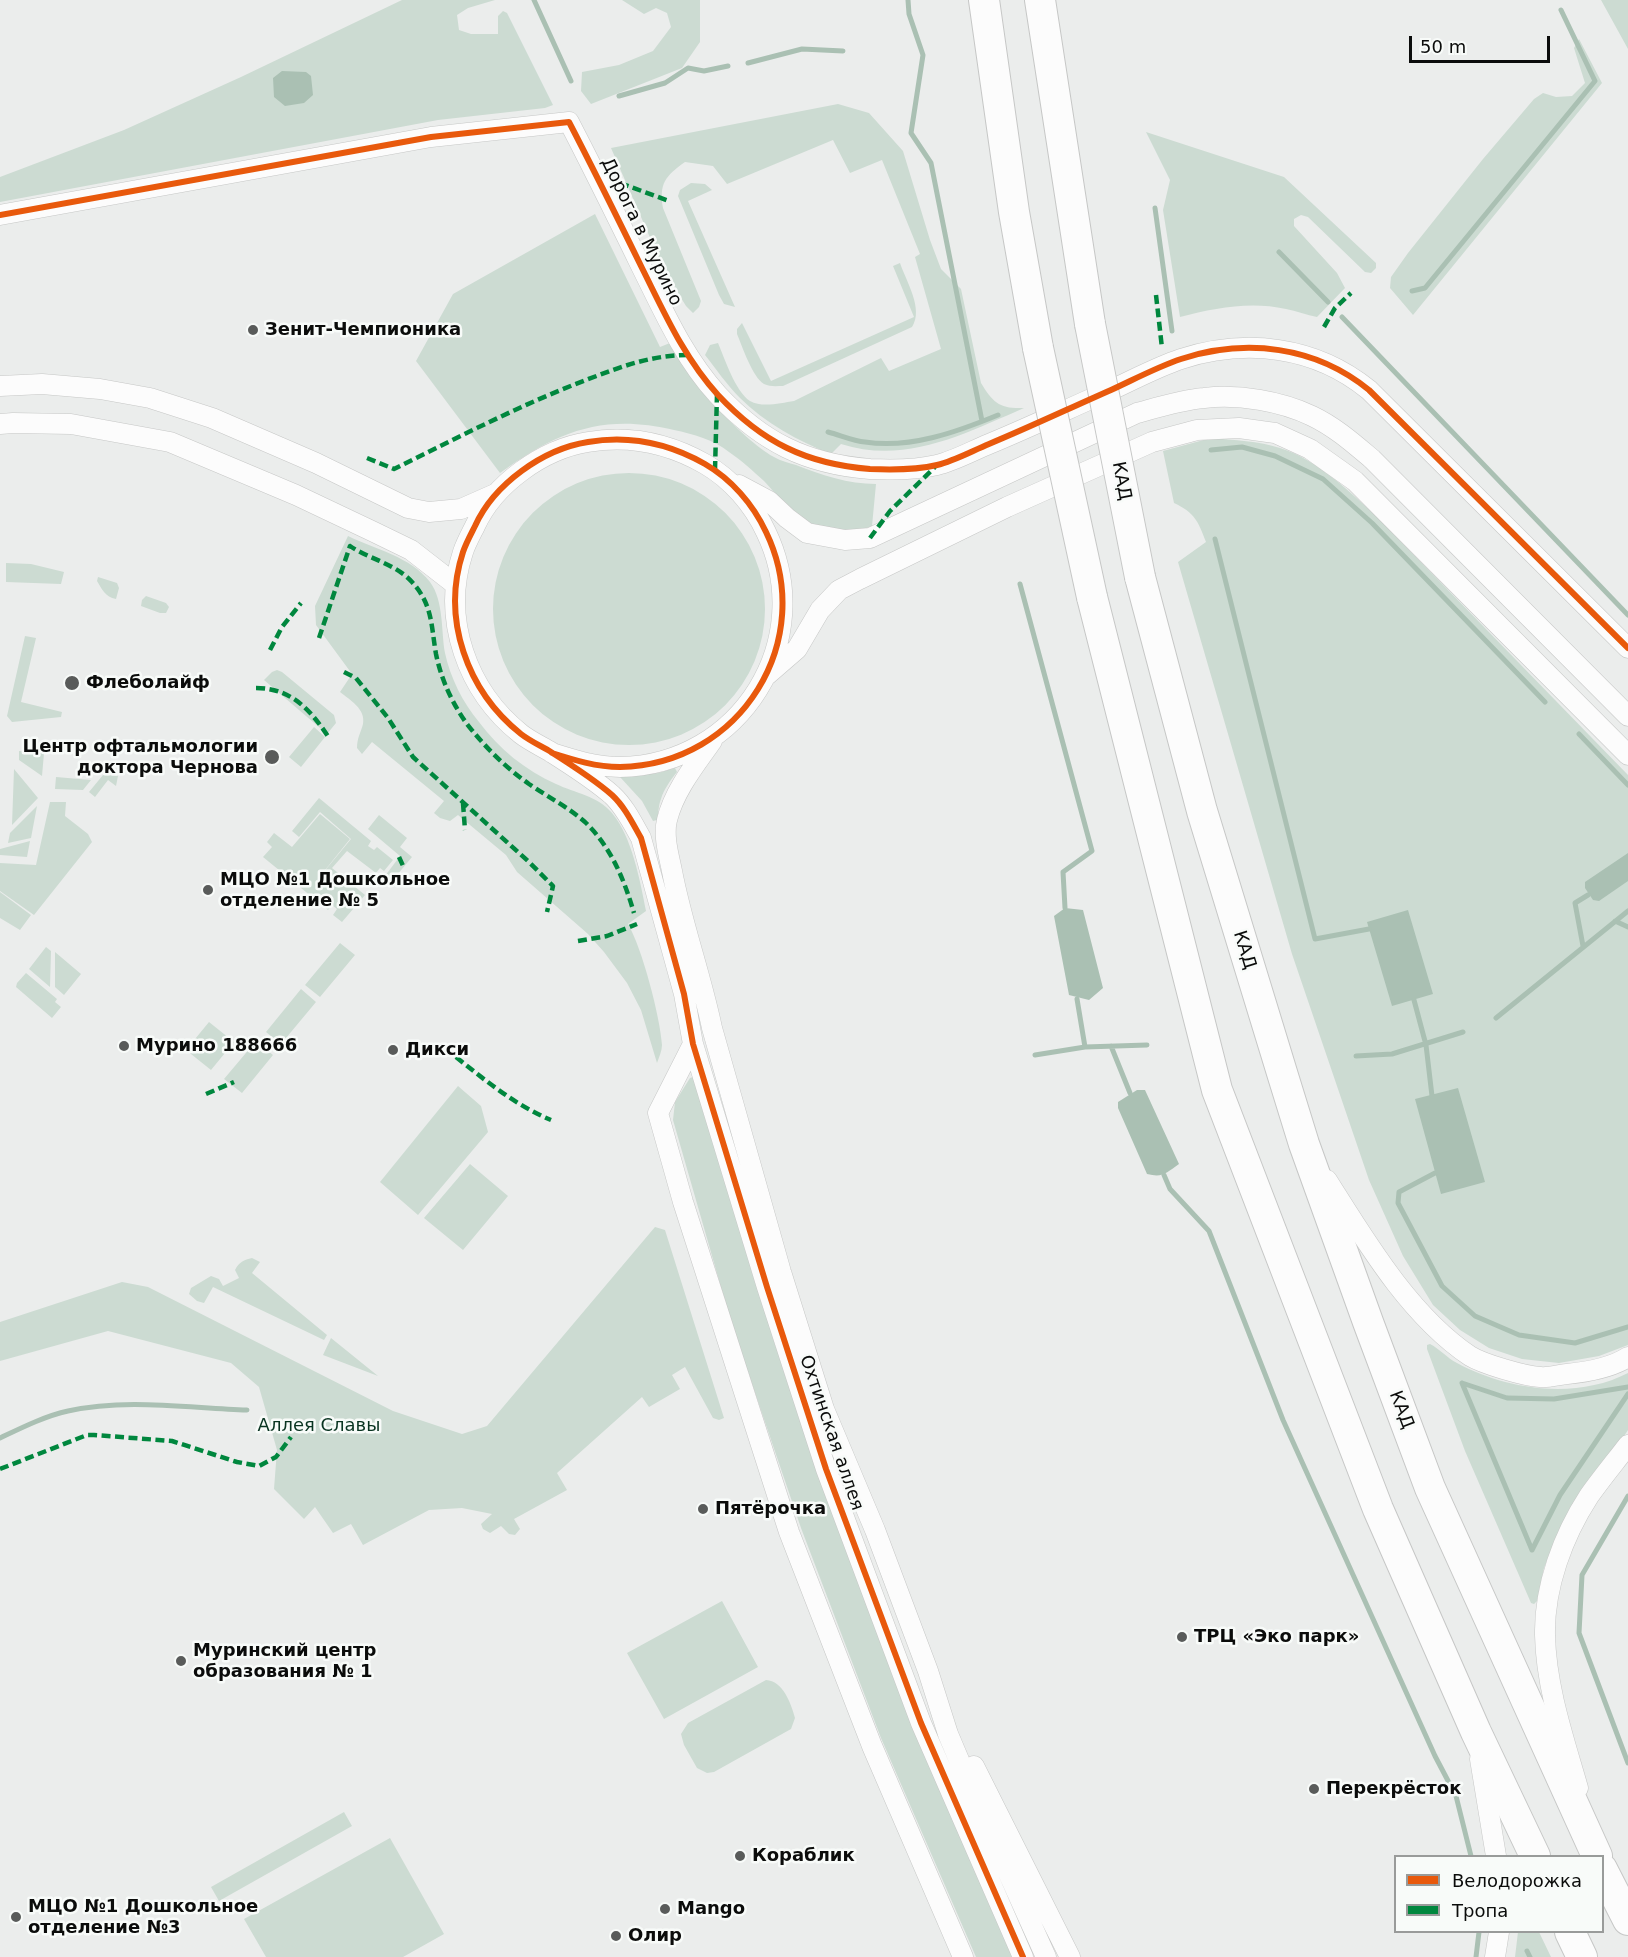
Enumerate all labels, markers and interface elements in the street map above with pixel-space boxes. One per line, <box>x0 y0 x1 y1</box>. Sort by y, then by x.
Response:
scale bar <box>1412 24 1553 62</box>
text: 50 m <box>1420 36 1466 57</box>
street label: Дорога в Мурино <box>596 154 686 310</box>
place label: Зенит-Чемпионика <box>265 319 461 341</box>
marker: Зенит-Чемпионика <box>246 323 260 337</box>
street label: КАД <box>1107 460 1135 502</box>
place label: Флеболайф <box>86 672 210 694</box>
marker: Флеболайф <box>63 674 81 692</box>
place label: Центр офтальмологии доктора Чернова <box>22 736 258 778</box>
marker: Центр офтальмологии доктора Чернова <box>263 748 281 766</box>
place label: МЦО №1 Дошкольное отделение № 5 <box>220 869 450 912</box>
marker: МЦО №1 Дошкольное отделение № 5 <box>201 883 215 897</box>
street label: КАД <box>1228 928 1260 972</box>
place label: Мурино 188666 <box>136 1035 297 1057</box>
marker: Мурино 188666 <box>117 1039 131 1053</box>
place label: Дикси <box>405 1039 469 1061</box>
marker: Дикси <box>386 1043 400 1057</box>
street label: Охтинская аллея <box>794 1352 868 1514</box>
street label: КАД <box>1384 1388 1418 1432</box>
park label: Аллея Славы <box>258 1415 380 1437</box>
place label: Пятёрочка <box>715 1498 826 1520</box>
marker: Пятёрочка <box>696 1502 710 1516</box>
place label: ТРЦ «Эко парк» <box>1194 1626 1359 1648</box>
marker: ТРЦ «Эко парк» <box>1175 1630 1189 1644</box>
place label: Муринский центр образования № 1 <box>193 1640 376 1682</box>
marker: Муринский центр образования № 1 <box>174 1654 188 1668</box>
place label: Перекрёсток <box>1326 1778 1461 1800</box>
marker: Перекрёсток <box>1307 1782 1321 1796</box>
place label: Кораблик <box>752 1845 855 1867</box>
marker: Кораблик <box>733 1849 747 1863</box>
legend <box>1394 1855 1604 1933</box>
text: Велодорожка <box>1452 1870 1582 1891</box>
place label: МЦО №1 Дошкольное отделение №3 <box>28 1896 258 1938</box>
place label: Mango <box>677 1898 745 1920</box>
text: Тропа <box>1452 1900 1508 1921</box>
marker: Mango <box>658 1902 672 1916</box>
marker: МЦО №1 Дошкольное отделение №3 <box>9 1910 23 1924</box>
place label: Олир <box>628 1925 682 1947</box>
marker: Олир <box>609 1929 623 1943</box>

